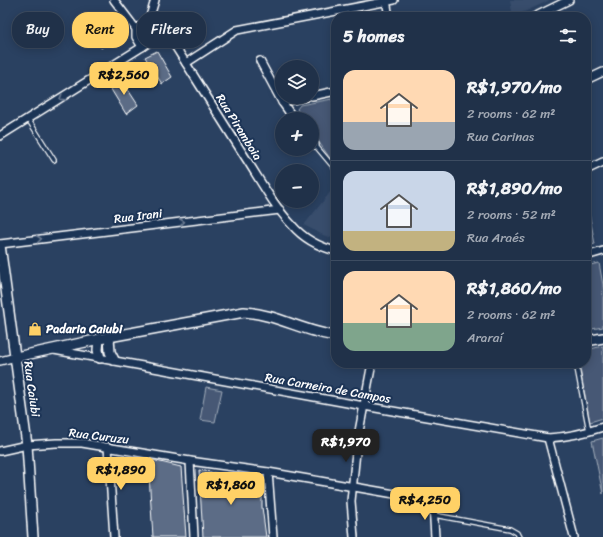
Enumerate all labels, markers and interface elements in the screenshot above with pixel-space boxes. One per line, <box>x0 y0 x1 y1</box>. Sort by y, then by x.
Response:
chip: Buy <box>12 12 64 48</box>
chip: Rent <box>72 12 129 48</box>
chip: Filters <box>137 12 206 48</box>
text: 5 homes <box>343 21 404 51</box>
icon: filters <box>557 25 579 47</box>
map controls <box>275 60 319 208</box>
button: layers <box>275 60 319 104</box>
pin: R$2,560 <box>87 62 161 96</box>
text: R$2,560 <box>98 63 150 86</box>
text: R$1,970/mo <box>467 72 562 102</box>
icon: home <box>375 86 423 134</box>
street label: Rua Piramboia <box>210 89 268 165</box>
one-way arrow <box>59 93 66 101</box>
text: 2 rooms · 62 m² <box>467 102 555 125</box>
button: + <box>275 112 319 156</box>
text: Rua Carinas <box>467 125 534 148</box>
button: − <box>275 164 319 208</box>
text: R$1,890/mo <box>467 173 562 203</box>
icon: home <box>375 187 423 235</box>
street label: Rua Irani <box>113 202 164 230</box>
text: 2 rooms · 52 m² <box>467 203 556 226</box>
one-way arrow <box>179 217 185 226</box>
text: Rua Araés <box>467 226 525 249</box>
one-way arrow <box>36 235 42 244</box>
text: R$1,860/mo <box>467 273 561 303</box>
icon: home <box>375 287 423 335</box>
text: 2 rooms · 62 m² <box>467 303 555 326</box>
place label: Padaria Caiubi <box>46 318 123 340</box>
shop icon: Padaria Caiubi <box>27 321 43 337</box>
text: Araraí <box>467 326 503 349</box>
street label: Rua Caiubi <box>17 360 47 419</box>
street label: Rua Carneiro de Campos <box>263 366 393 410</box>
street label: Rua Curuzu <box>68 421 131 451</box>
pin: R$1,970 <box>309 429 383 463</box>
text: R$1,970 <box>321 430 371 453</box>
pin: R$1,890 <box>84 457 158 491</box>
text: R$1,890 <box>96 458 146 481</box>
pin: R$1,860 <box>194 472 268 506</box>
text: R$1,860 <box>206 473 256 496</box>
pin: R$4,250 <box>388 487 462 521</box>
text: R$4,250 <box>399 488 451 511</box>

